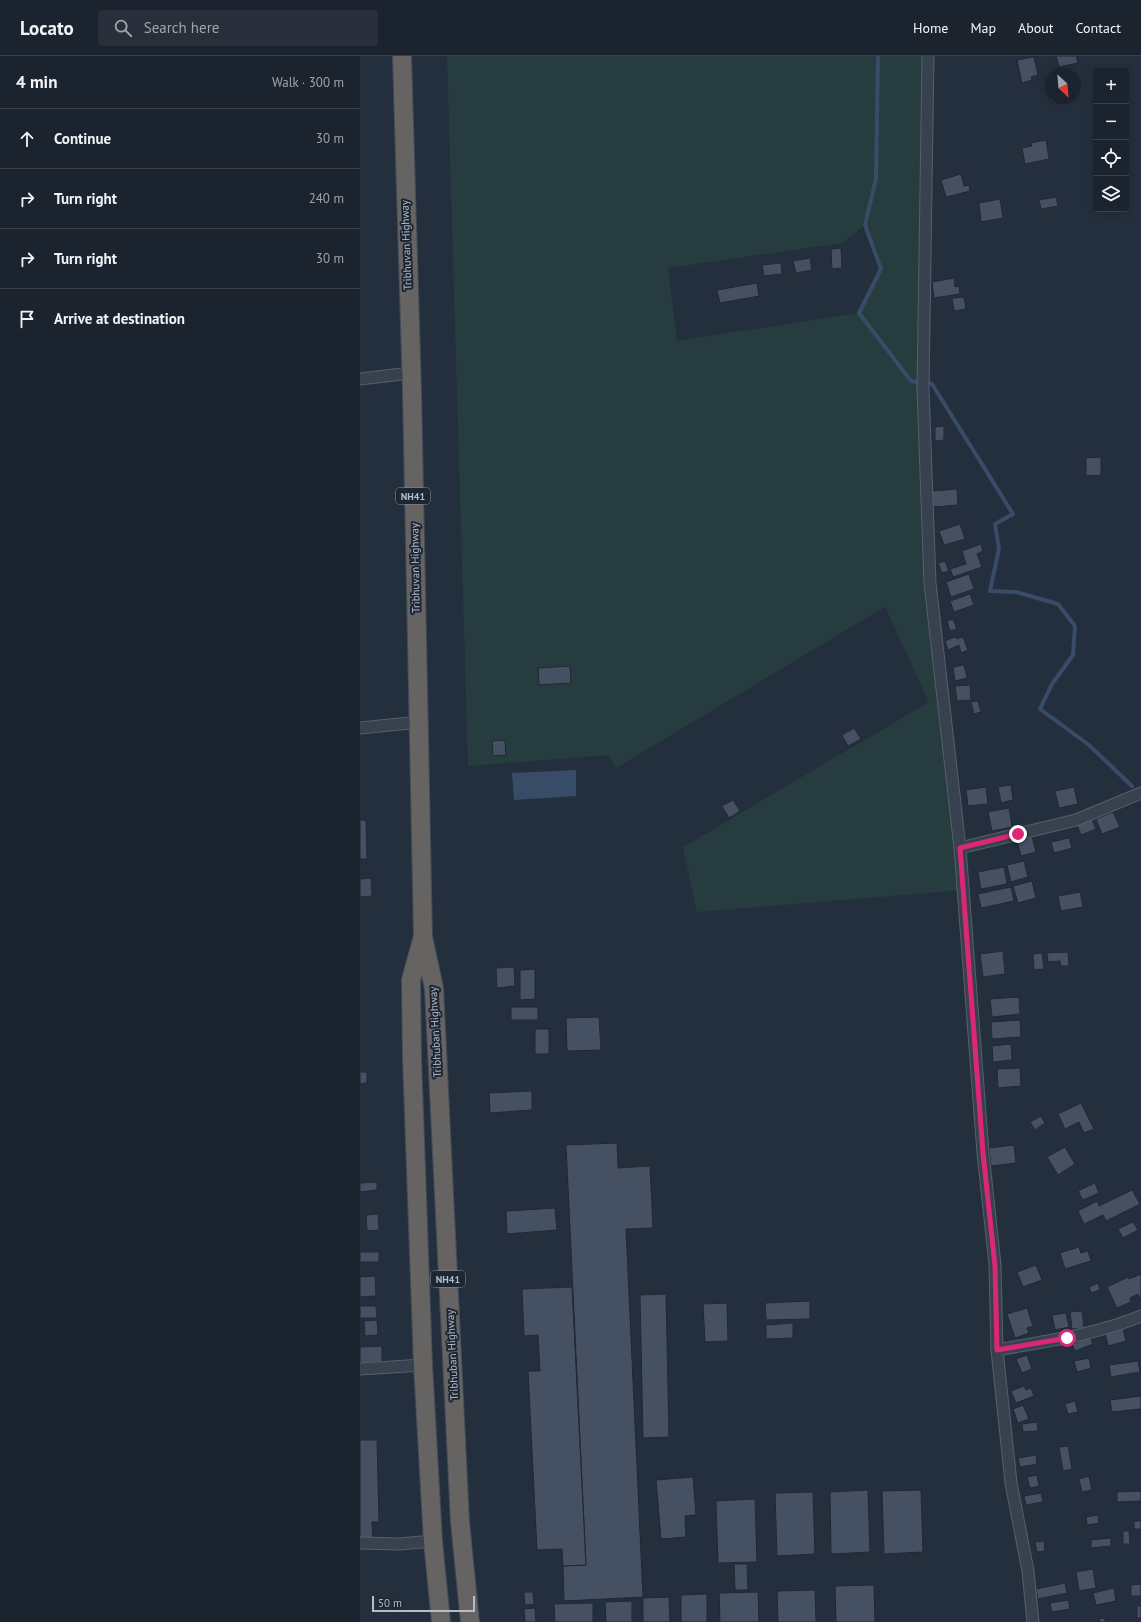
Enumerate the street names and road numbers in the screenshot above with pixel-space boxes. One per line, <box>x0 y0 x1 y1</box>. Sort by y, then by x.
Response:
street label: Tribhuvan Highway <box>397 199 415 290</box>
road number: NH41 <box>396 488 430 504</box>
street label: Tribhuvan Highway <box>407 522 423 613</box>
street label: Tribhuban Highway <box>426 985 444 1078</box>
road number: NH41 <box>431 1271 465 1287</box>
street label: Tribhuban Highway <box>443 1308 461 1401</box>

